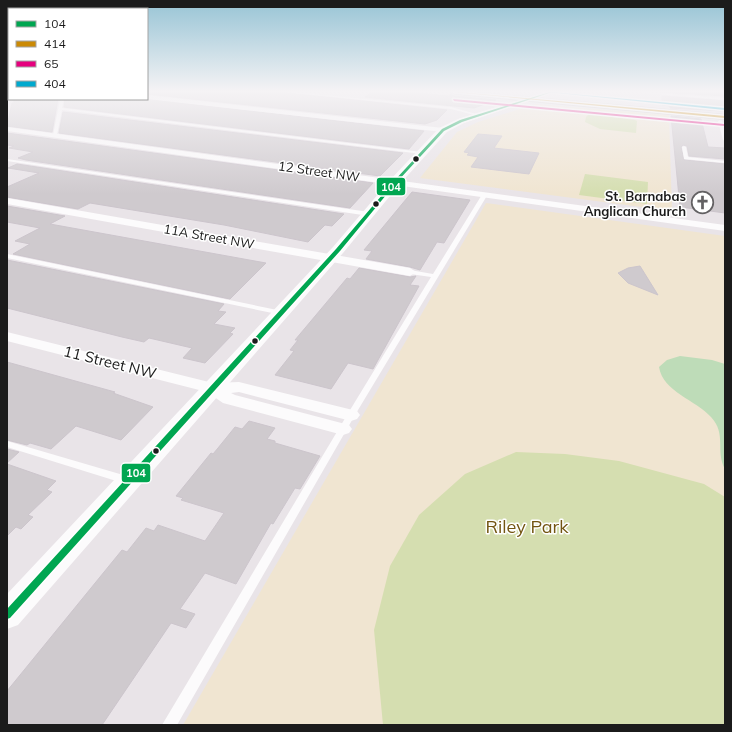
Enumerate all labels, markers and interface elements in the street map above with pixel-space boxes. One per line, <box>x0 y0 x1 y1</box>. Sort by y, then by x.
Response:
legend <box>8 8 148 100</box>
text: 104 <box>44 16 66 31</box>
text: 414 <box>44 36 66 51</box>
text: 65 <box>44 56 58 71</box>
text: 404 <box>44 76 66 91</box>
unlabelled marker <box>411 154 421 164</box>
street label: 12 Street NW <box>277 157 361 185</box>
line badge: 104 <box>376 177 406 196</box>
text: 104 <box>381 180 401 194</box>
place label: St. Barnabas Anglican Church <box>584 188 686 219</box>
church icon: St. Barnabas Anglican Church <box>689 190 715 216</box>
unlabelled marker <box>371 199 381 209</box>
street label: 11A Street NW <box>162 220 256 252</box>
unlabelled marker <box>250 336 260 346</box>
street label: 11 Street NW <box>62 341 159 383</box>
unlabelled marker <box>151 446 161 456</box>
line badge: 104 <box>121 463 151 483</box>
text: 104 <box>126 466 146 480</box>
park label: Riley Park <box>486 515 569 538</box>

